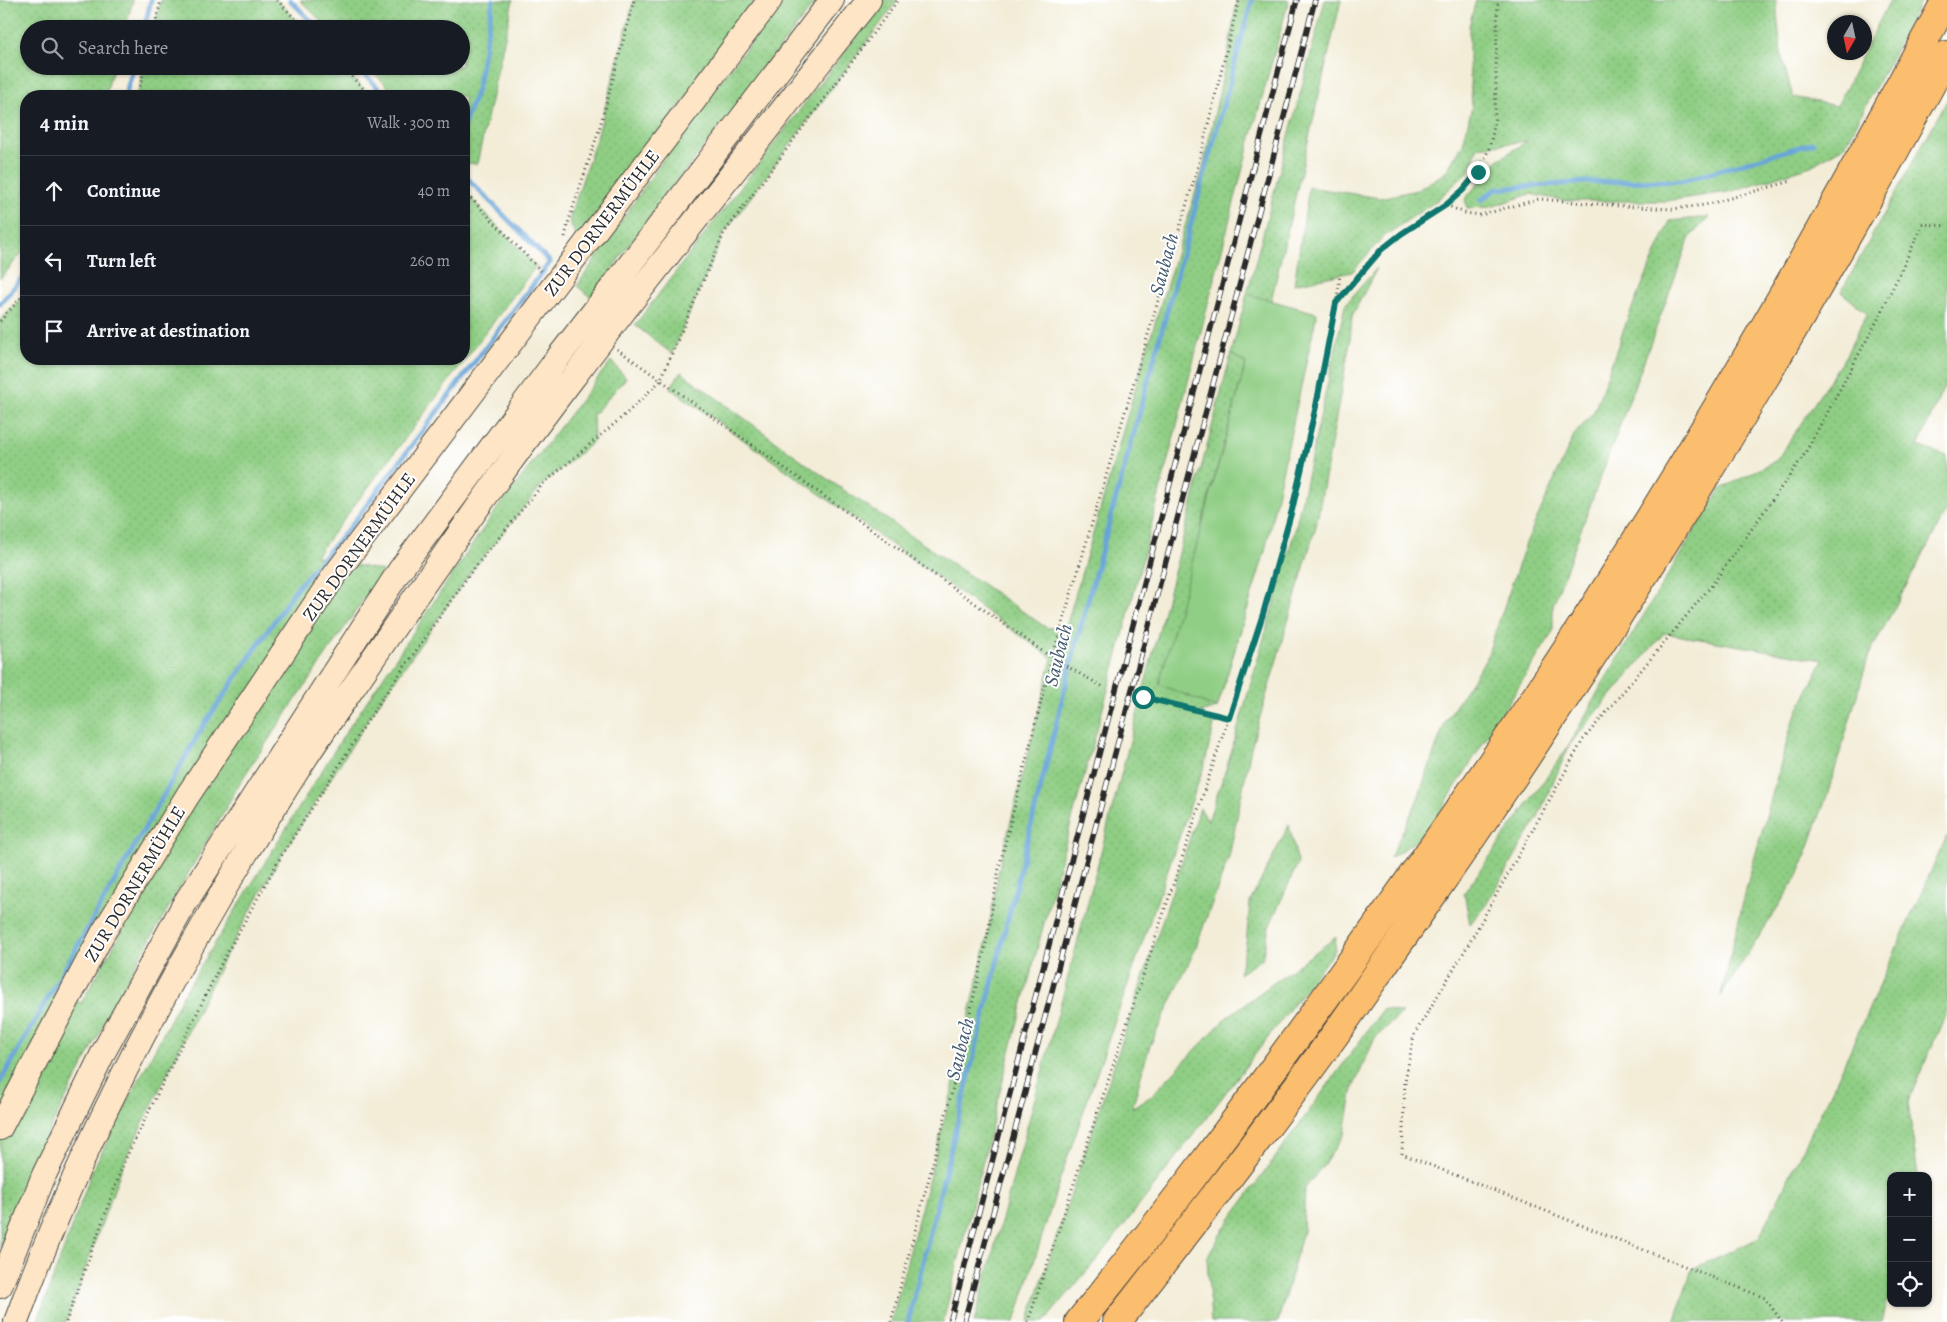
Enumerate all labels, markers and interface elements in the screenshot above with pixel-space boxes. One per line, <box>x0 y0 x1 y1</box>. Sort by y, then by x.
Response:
north arrow <box>1827 15 1872 60</box>
search box <box>20 20 470 75</box>
icon: search <box>38 34 66 62</box>
text: Search here <box>78 35 168 61</box>
text: 4 min <box>40 109 89 137</box>
text: Walk · 300 m <box>367 112 450 134</box>
street label: ZUR DORNERMÜHLE <box>538 144 666 302</box>
route end <box>1467 161 1490 184</box>
icon: ahead <box>40 177 68 205</box>
text: Continue <box>87 178 161 204</box>
text: 40 m <box>418 180 450 202</box>
water label: Saubach <box>1143 230 1185 298</box>
icon: left <box>40 247 68 275</box>
text: Turn left <box>87 248 156 274</box>
text: 260 m <box>410 250 450 272</box>
icon: arrive <box>40 317 68 345</box>
text: Arrive at destination <box>87 318 250 344</box>
street label: ZUR DORNERMÜHLE <box>296 468 422 626</box>
water label: Saubach <box>1037 621 1079 689</box>
route start <box>1132 686 1155 709</box>
street label: ZUR DORNERMÜHLE <box>78 801 192 967</box>
water label: Saubach <box>939 1015 981 1083</box>
map controls <box>1887 1172 1932 1307</box>
button: + <box>1887 1172 1932 1217</box>
button: − <box>1887 1217 1932 1262</box>
button: locate <box>1887 1262 1932 1307</box>

